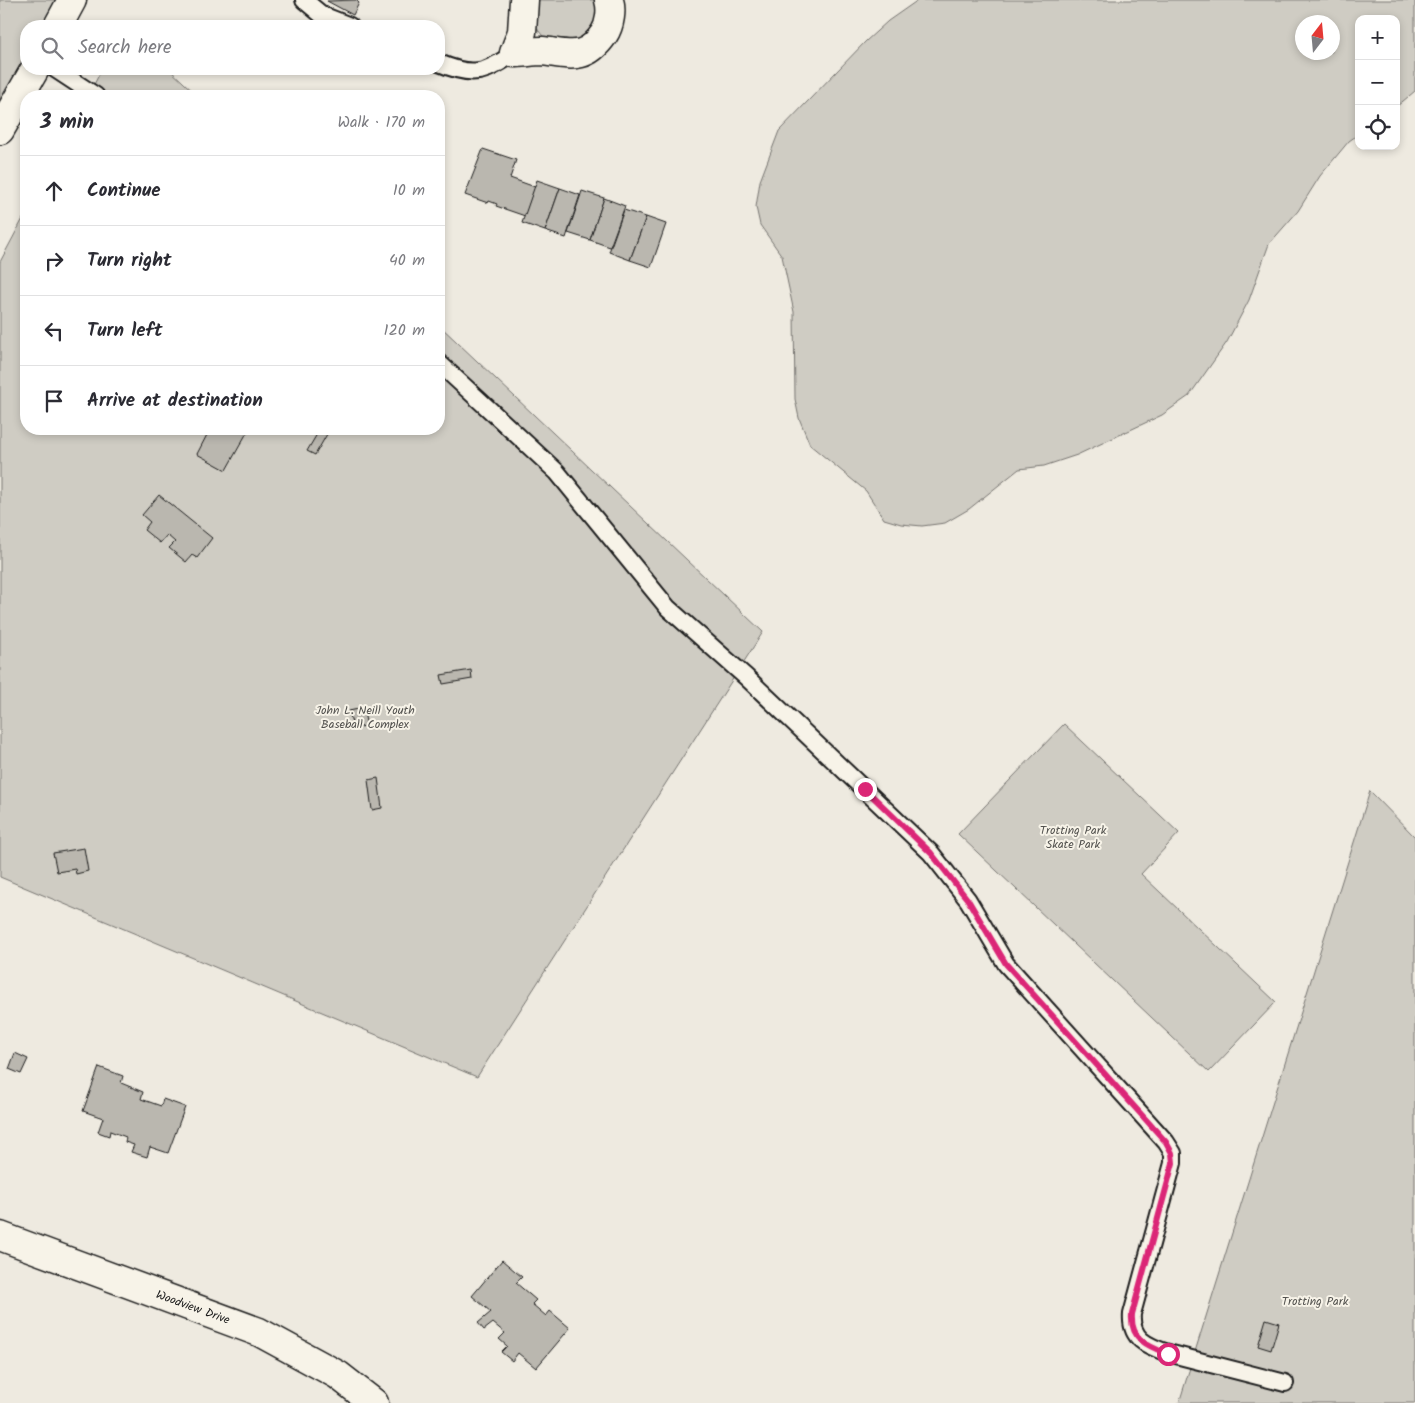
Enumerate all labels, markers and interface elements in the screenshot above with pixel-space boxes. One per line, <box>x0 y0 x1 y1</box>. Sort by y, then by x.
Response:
north arrow <box>1295 15 1340 60</box>
map controls <box>1355 15 1400 150</box>
button: + <box>1355 15 1400 60</box>
search box <box>20 20 445 75</box>
text: Search here <box>78 33 172 63</box>
icon: search <box>38 34 66 62</box>
button: − <box>1355 60 1400 105</box>
button: locate <box>1355 105 1400 150</box>
text: 3 min <box>40 106 94 139</box>
text: Walk · 170 m <box>337 110 425 135</box>
text: Continue <box>87 176 160 206</box>
icon: ahead <box>40 177 68 205</box>
text: 10 m <box>393 178 425 203</box>
text: Turn right <box>87 246 172 276</box>
icon: right <box>40 247 68 275</box>
text: 40 m <box>389 248 425 273</box>
text: Turn left <box>87 316 162 346</box>
icon: left <box>40 317 68 345</box>
text: 120 m <box>384 318 425 343</box>
text: Arrive at destination <box>87 386 263 416</box>
icon: arrive <box>40 387 68 415</box>
park label: John L. Neill Youth Baseball Complex <box>315 701 415 734</box>
route end <box>854 778 877 801</box>
park label: Trotting Park Skate Park <box>1040 821 1107 854</box>
street label: Woodview Drive <box>153 1285 233 1330</box>
park label: Trotting Park <box>1282 1292 1349 1311</box>
route start <box>1157 1343 1180 1366</box>

